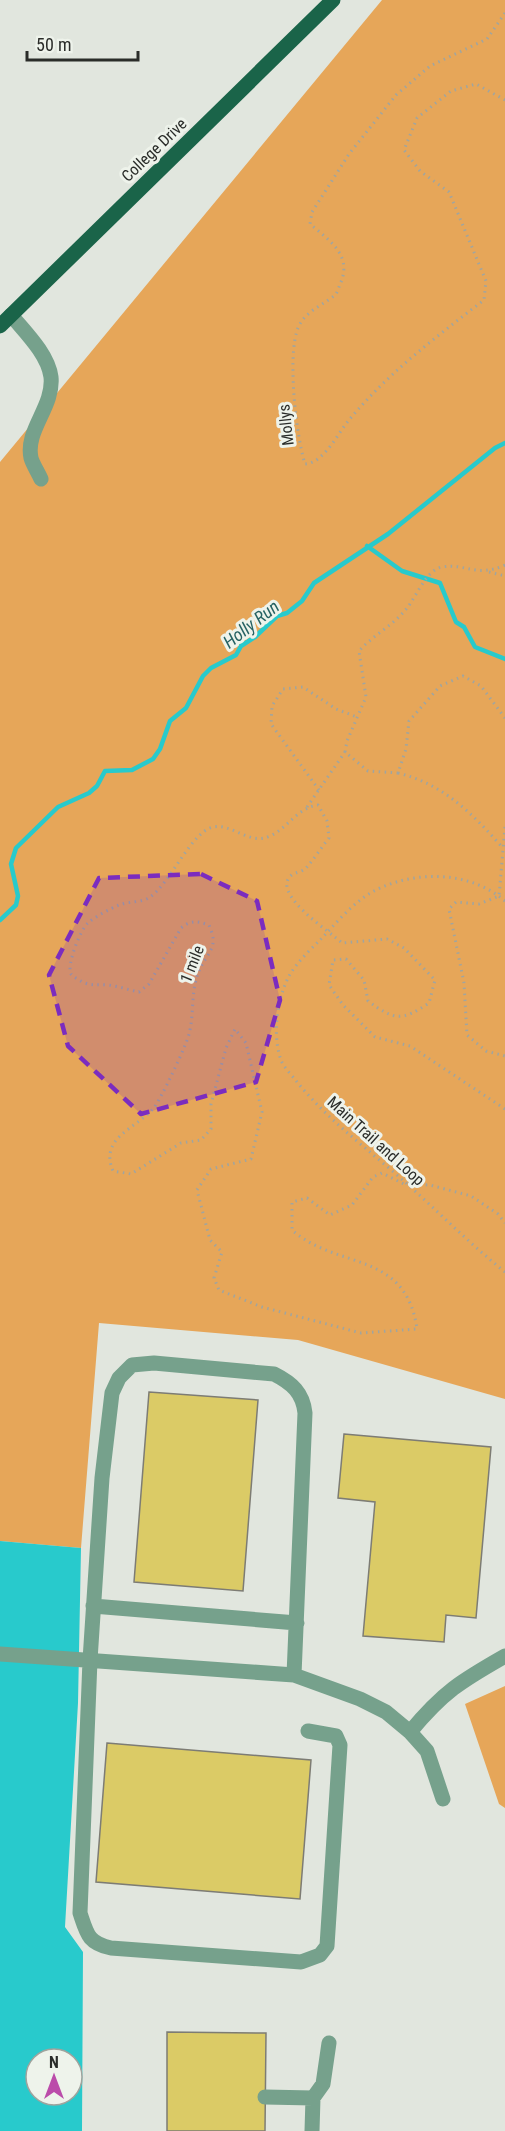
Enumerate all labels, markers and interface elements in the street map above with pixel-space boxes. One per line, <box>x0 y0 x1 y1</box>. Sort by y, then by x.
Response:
scale bar <box>27 24 138 62</box>
text: 50 m <box>36 34 71 55</box>
street label: College Drive <box>118 114 190 186</box>
street label: Mollys <box>274 403 298 447</box>
water label: Holly Run <box>219 596 283 652</box>
street label: 1 mile <box>176 943 208 985</box>
street label: Main Trail and Loop <box>324 1092 429 1190</box>
north arrow <box>24 2047 84 2107</box>
text: N <box>49 2053 59 2072</box>

